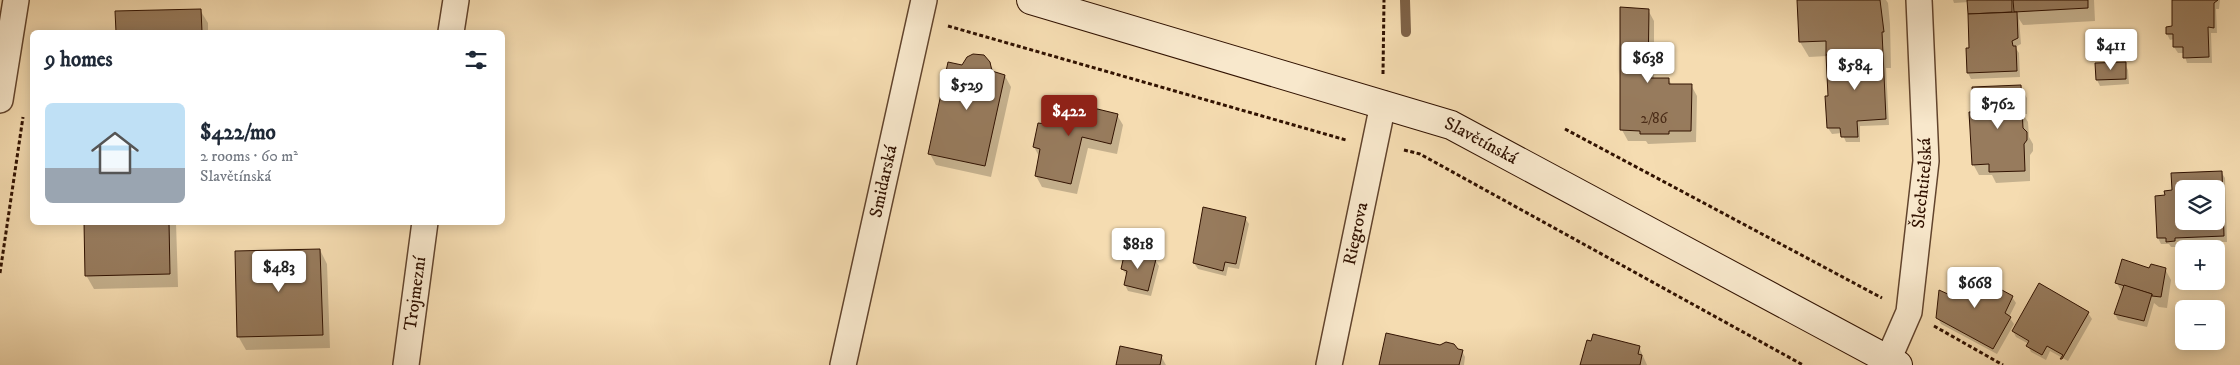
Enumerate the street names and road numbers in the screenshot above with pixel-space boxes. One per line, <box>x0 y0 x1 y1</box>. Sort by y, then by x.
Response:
street label: Slavětínská <box>1442 113 1522 170</box>
street label: Šlechtitelská <box>1906 137 1937 230</box>
street label: Smidarská <box>865 143 903 220</box>
street label: Riegrova <box>1339 200 1373 267</box>
street label: Trojmezní <box>400 254 431 332</box>

